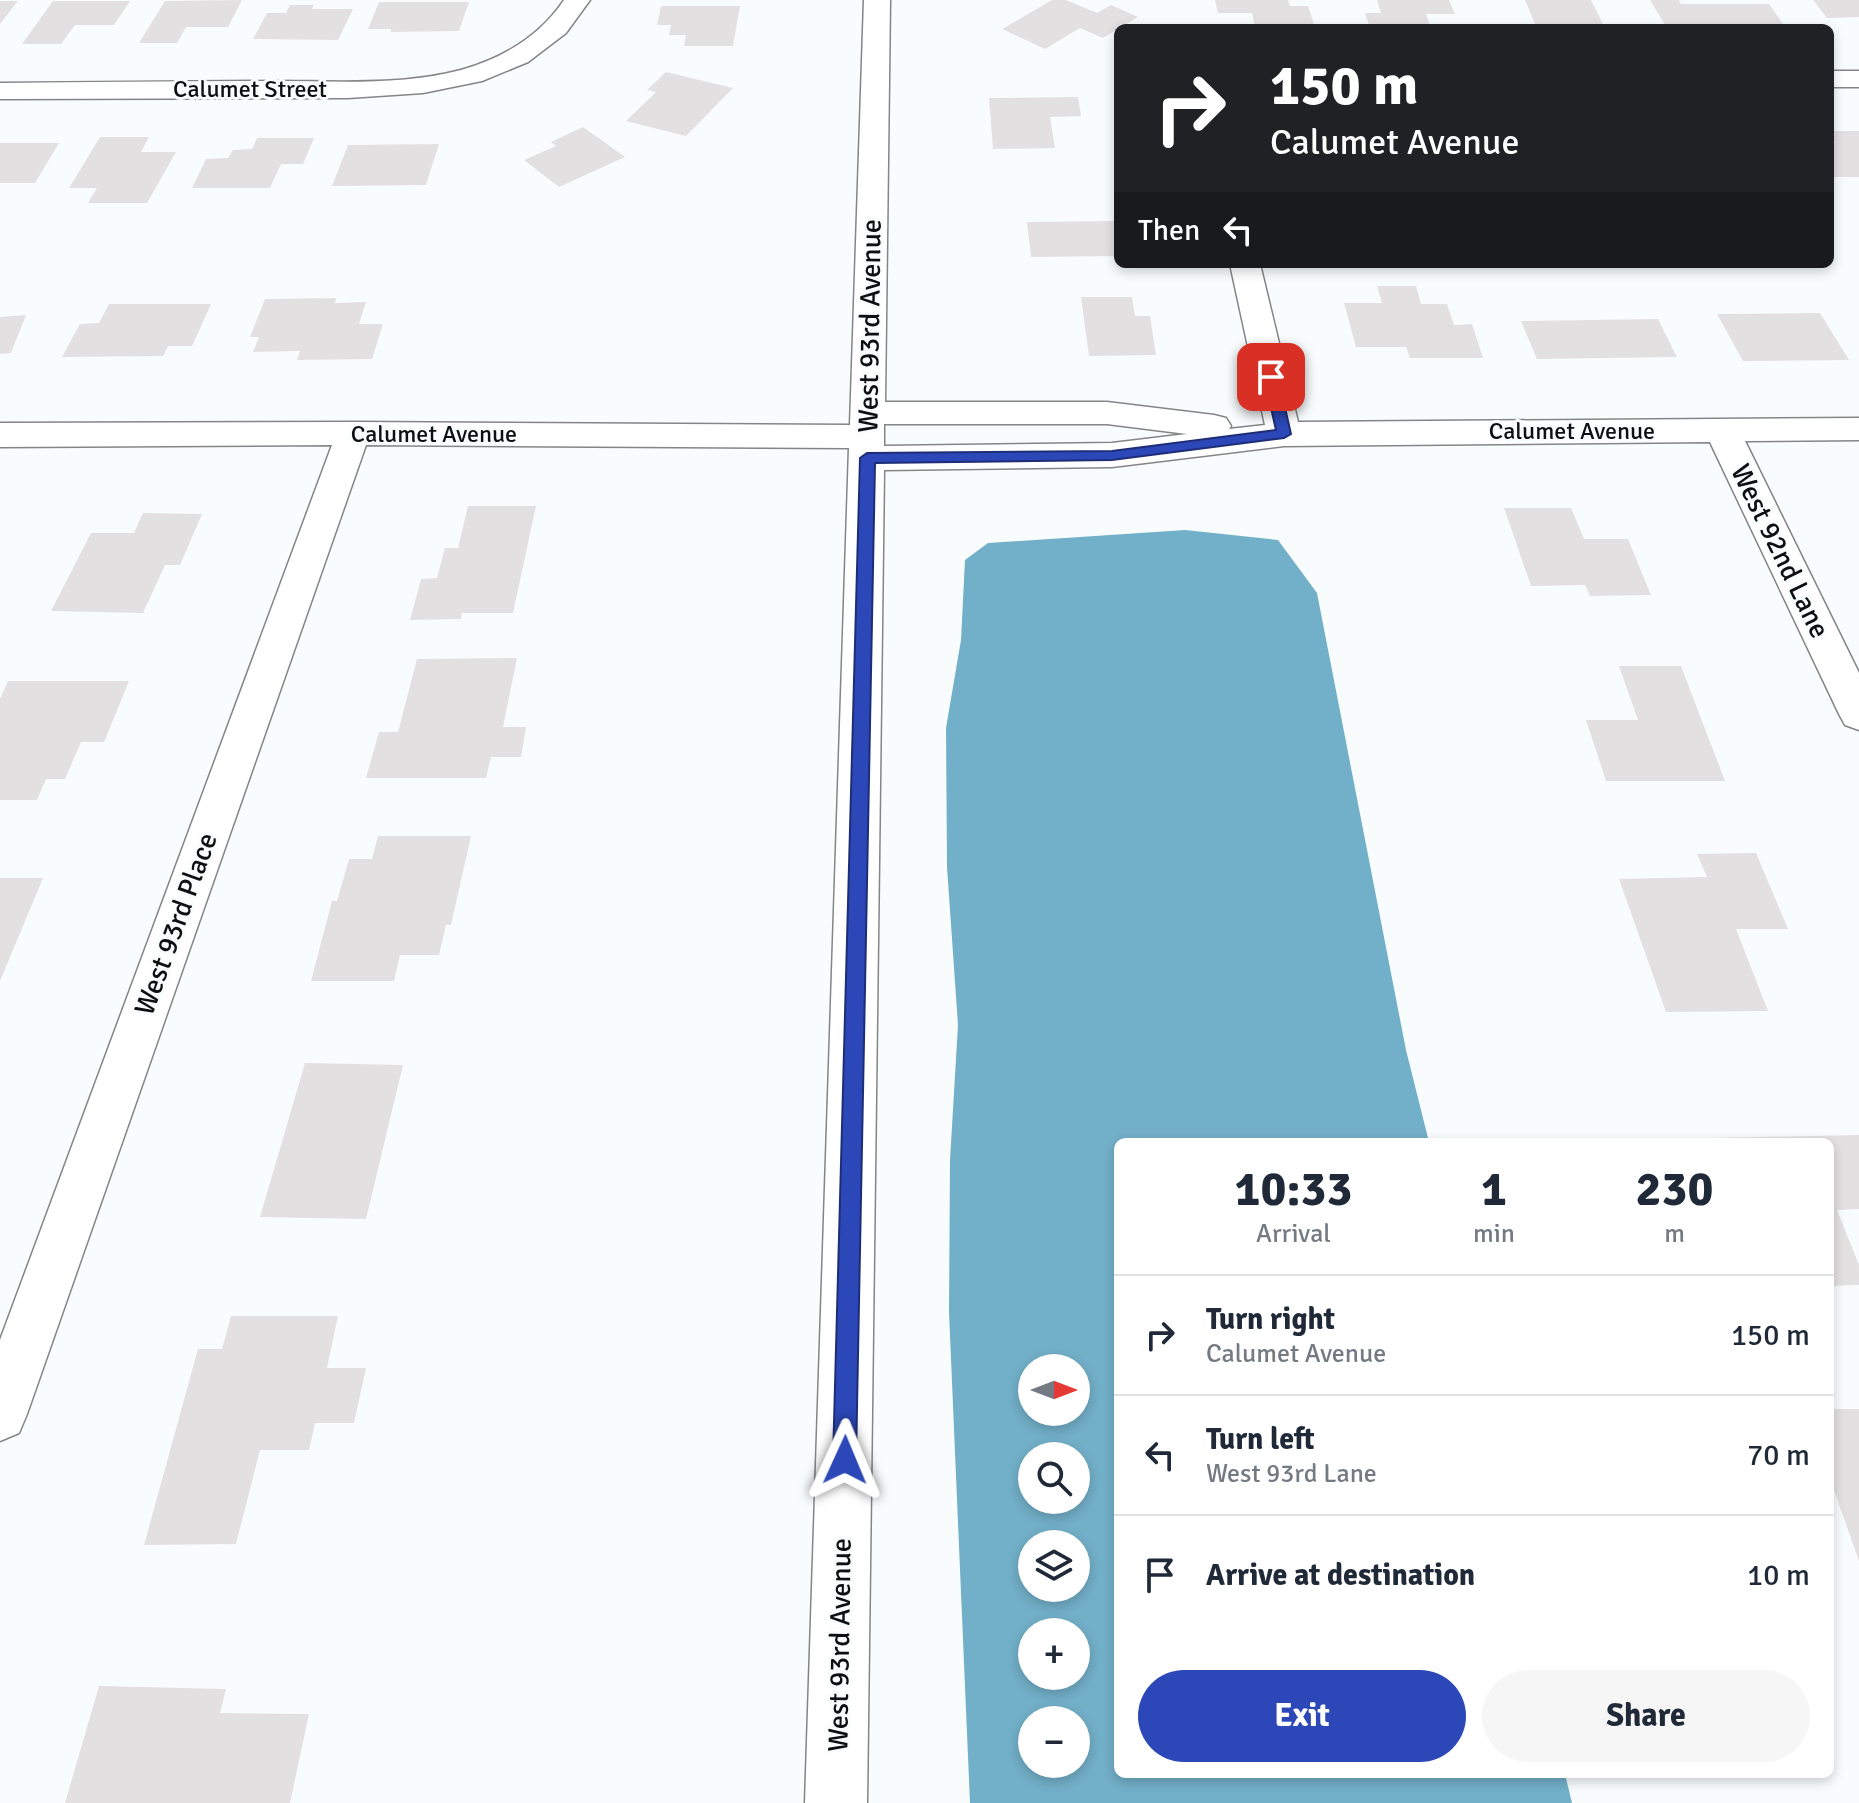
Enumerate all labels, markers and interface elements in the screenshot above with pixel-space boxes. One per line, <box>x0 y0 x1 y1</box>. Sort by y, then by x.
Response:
text: 150 m <box>1270 51 1418 120</box>
icon: right <box>1138 56 1242 160</box>
street label: Calumet Street <box>173 74 327 104</box>
text: Calumet Avenue <box>1270 120 1519 165</box>
icon: left <box>1216 208 1260 252</box>
text: Then <box>1138 212 1200 249</box>
street label: West 93rd Avenue <box>851 219 889 433</box>
pin <box>1237 343 1305 411</box>
icon: arrive <box>1249 355 1293 399</box>
street label: Calumet Avenue <box>1489 416 1655 446</box>
street label: Calumet Avenue <box>351 419 517 449</box>
street label: West 92nd Lane <box>1723 458 1837 644</box>
street label: West 93rd Place <box>127 828 225 1020</box>
text: 10:33 <box>1235 1160 1352 1219</box>
text: 1 <box>1481 1160 1507 1219</box>
text: 230 <box>1636 1160 1713 1219</box>
text: Arrival <box>1256 1218 1331 1250</box>
text: min <box>1473 1218 1515 1250</box>
text: m <box>1664 1218 1685 1250</box>
text: Turn right <box>1206 1301 1335 1338</box>
icon: right <box>1138 1313 1182 1357</box>
text: 150 m <box>1731 1317 1810 1354</box>
text: Calumet Avenue <box>1206 1338 1386 1370</box>
north arrow <box>1018 1354 1090 1426</box>
map controls <box>1018 1354 1090 1778</box>
position arrow <box>803 1418 887 1502</box>
text: Turn left <box>1206 1421 1315 1458</box>
icon: left <box>1138 1433 1182 1477</box>
text: 70 m <box>1747 1437 1810 1474</box>
button: search <box>1018 1442 1090 1514</box>
text: West 93rd Lane <box>1206 1458 1377 1490</box>
button: layers <box>1018 1530 1090 1602</box>
street label: West 93rd Avenue <box>821 1538 859 1752</box>
icon: arrive <box>1138 1553 1182 1597</box>
text: Arrive at destination <box>1206 1557 1475 1594</box>
text: 10 m <box>1747 1557 1810 1594</box>
button: + <box>1018 1618 1090 1690</box>
button: Exit <box>1138 1670 1466 1762</box>
button: Share <box>1482 1670 1810 1762</box>
button: − <box>1018 1706 1090 1778</box>

